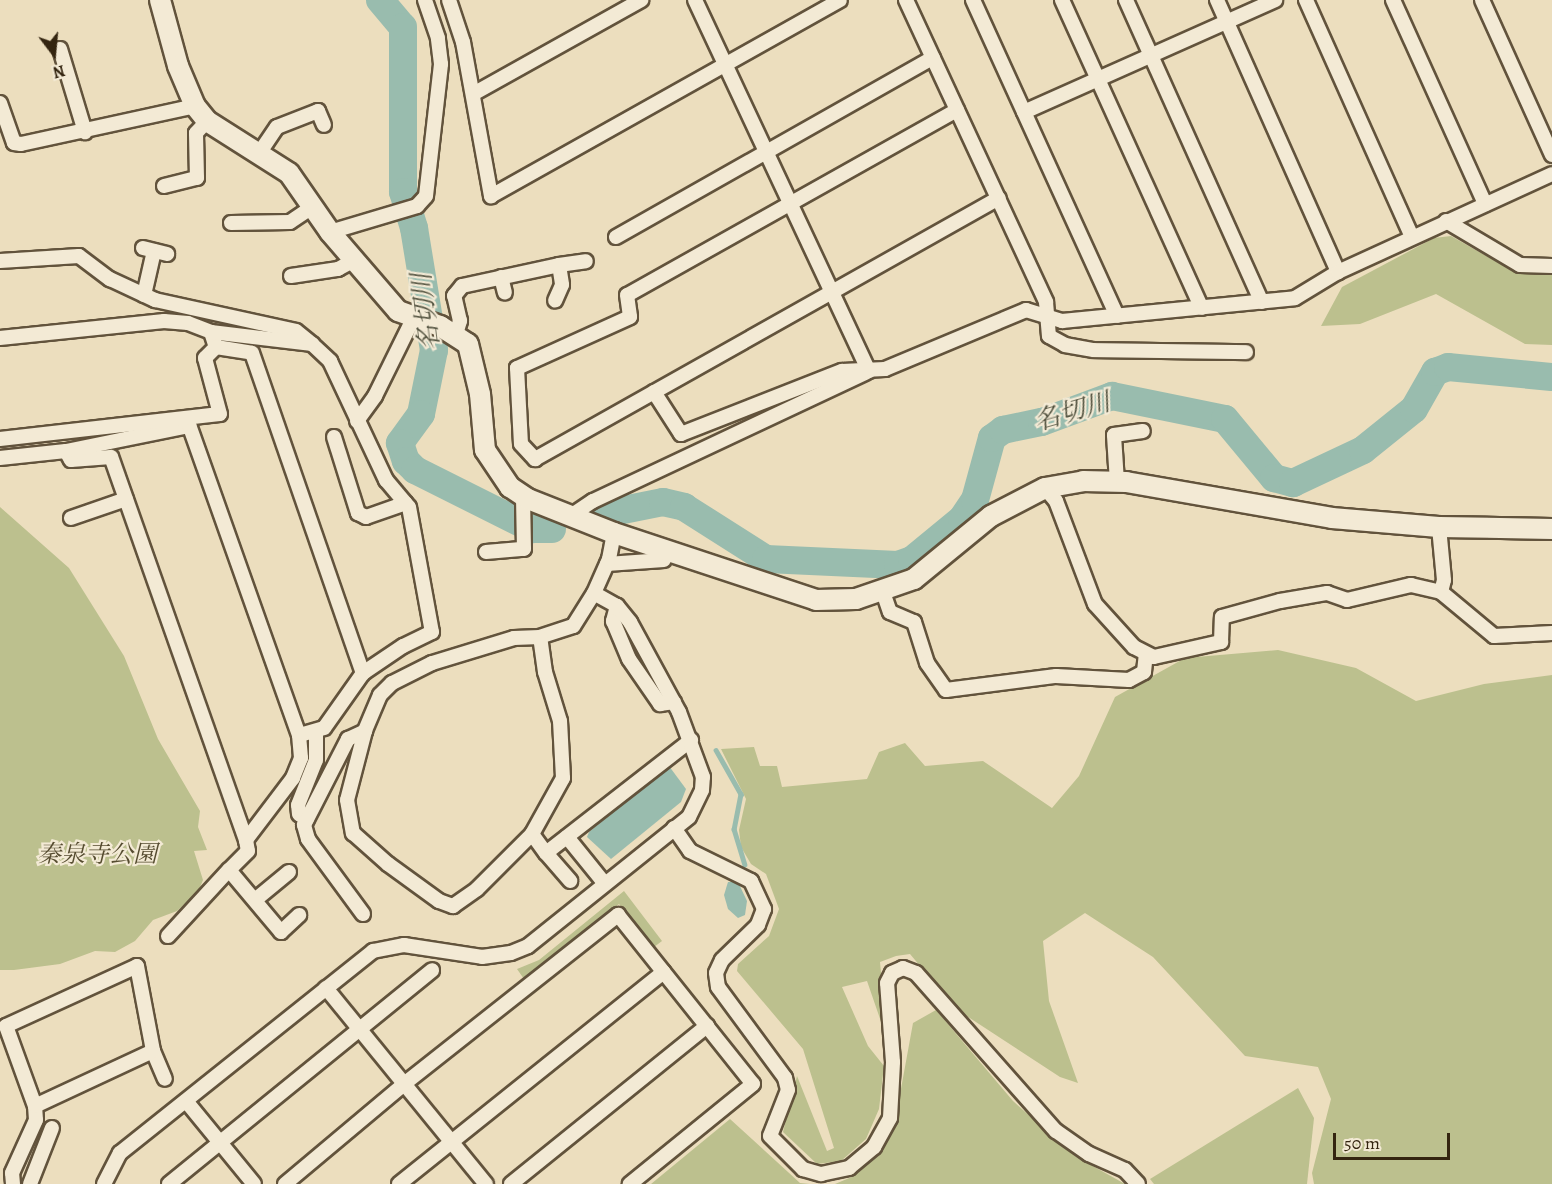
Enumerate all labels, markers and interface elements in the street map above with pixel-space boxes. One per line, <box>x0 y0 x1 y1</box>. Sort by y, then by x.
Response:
north arrow <box>24 24 84 84</box>
text: N <box>50 59 68 83</box>
water label: 名切川 <box>406 271 446 353</box>
water label: 名切川 <box>1030 386 1114 438</box>
park label: 秦泉寺公園 <box>37 841 157 869</box>
scale bar <box>1336 1121 1453 1159</box>
text: 50 m <box>1344 1131 1380 1155</box>

